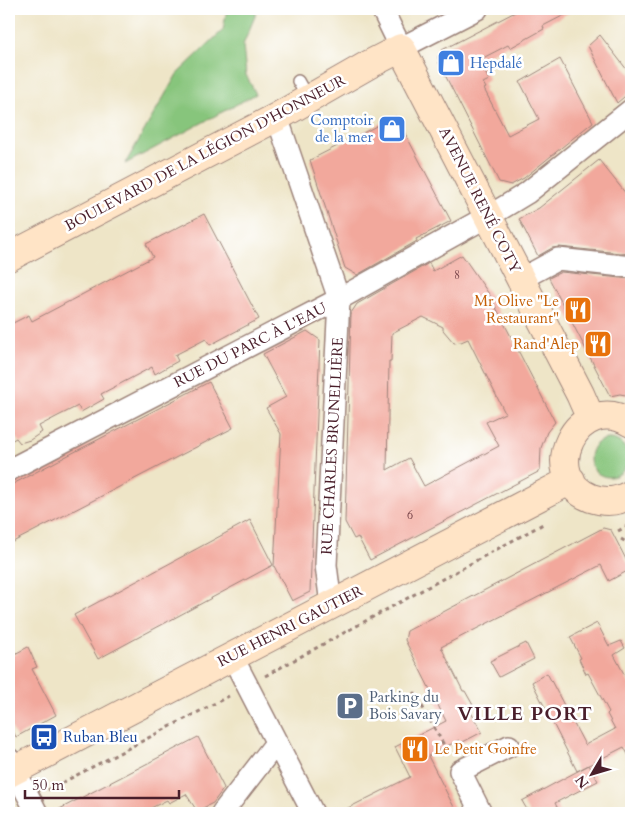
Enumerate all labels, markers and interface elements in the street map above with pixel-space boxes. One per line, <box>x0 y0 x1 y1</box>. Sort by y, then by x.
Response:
shop icon: Hepdalé <box>436 48 466 78</box>
place label: Hepdalé <box>470 53 523 73</box>
street label: BOULEVARD DE LA LÉGION D'HONNEUR <box>61 70 349 236</box>
place label: Comptoir de la mer <box>310 110 374 147</box>
shop icon: Comptoir de la mer <box>377 114 407 144</box>
street label: AVENUE RENÉ COTY <box>434 123 526 277</box>
house number: 8 <box>454 267 460 283</box>
place label: Mr Olive "Le Restaurant" <box>474 291 559 328</box>
restaurant icon: Mr Olive "Le Restaurant" <box>563 295 593 325</box>
street label: RUE DU PARC À L'EAU <box>170 297 331 392</box>
restaurant icon: Rand'Alep <box>583 329 613 359</box>
place label: Rand'Alep <box>513 334 579 354</box>
street label: RUE CHARLES BRUNELLIÈRE <box>316 337 348 555</box>
house number: 6 <box>407 507 413 523</box>
street label: RUE HENRI GAUTIER <box>214 580 367 671</box>
place label: Parking du Bois Savary <box>369 687 442 724</box>
parking icon: Parking du Bois Savary <box>335 691 365 721</box>
district label: VILLE PORT <box>457 700 593 727</box>
bus stop icon: Ruban Bleu <box>29 722 59 752</box>
place label: Ruban Bleu <box>63 727 138 747</box>
restaurant icon: Le Petit Goinfre <box>400 734 430 764</box>
place label: Le Petit Goinfre <box>434 739 537 759</box>
north arrow <box>568 750 618 800</box>
scale bar <box>25 767 179 799</box>
text: N <box>571 771 593 792</box>
text: 50 m <box>32 775 64 795</box>

